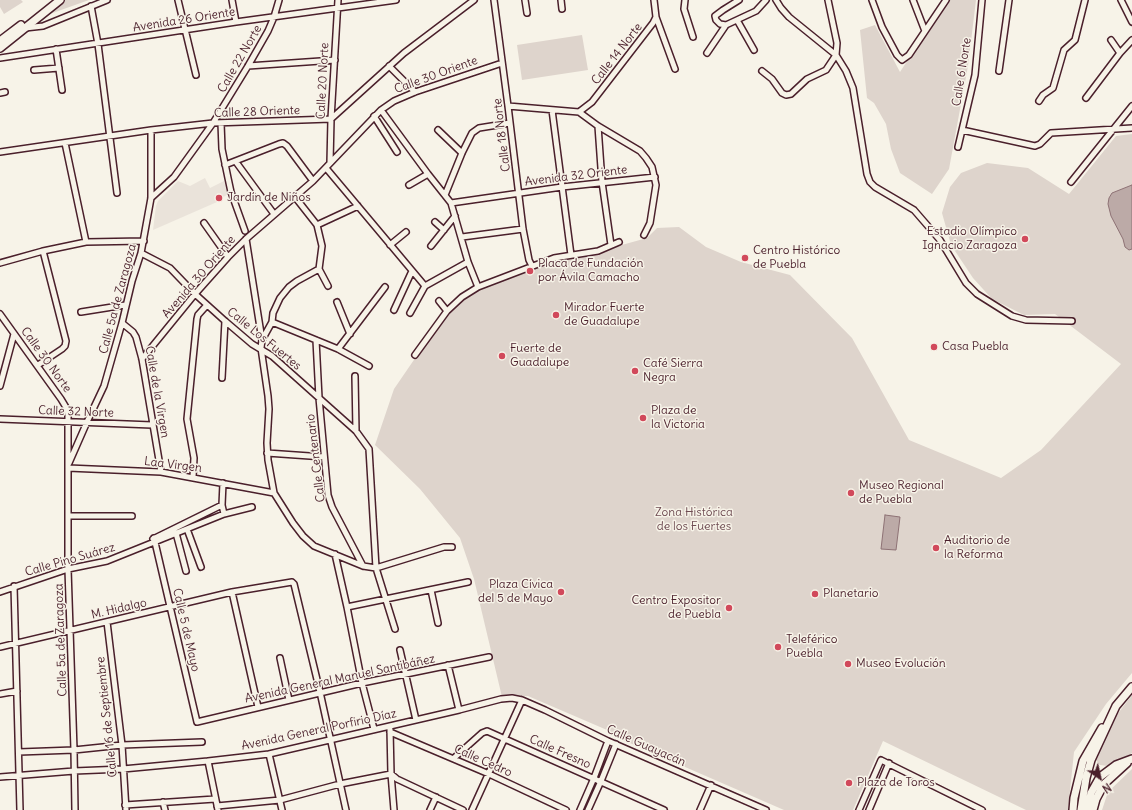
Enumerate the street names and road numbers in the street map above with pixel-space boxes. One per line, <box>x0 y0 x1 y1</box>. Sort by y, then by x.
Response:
street label: Avenida 26 Oriente <box>132 5 236 35</box>
street label: Calle 14 Norte <box>589 20 645 88</box>
street label: Calle 22 Norte <box>215 23 265 95</box>
street label: Calle 6 Norte <box>949 37 975 107</box>
street label: Calle 20 Norte <box>314 42 332 120</box>
street label: Calle 30 Oriente <box>392 53 480 97</box>
street label: Calle 18 Norte <box>490 97 514 173</box>
street label: Calle 28 Oriente <box>214 103 300 121</box>
street label: Avenida 32 Oriente <box>524 163 628 189</box>
street label: Avenida 30 Oriente <box>159 233 239 321</box>
street label: Calle 5a de Zaragoza <box>96 242 140 356</box>
street label: Calle Los Fuertes <box>224 305 304 373</box>
street label: Calle 30 Norte <box>18 325 74 395</box>
street label: Calle de la Virgen <box>142 345 172 439</box>
street label: Calle 32 Norte <box>38 403 114 421</box>
street label: Calle Centenario <box>303 413 329 503</box>
street label: Laa Virgen <box>143 454 203 476</box>
street label: Calle Pino Suárez <box>23 540 117 580</box>
street label: Calle 5a de Zaragoza <box>52 583 70 697</box>
street label: Calle 5 de Mayo <box>169 587 203 673</box>
street label: M. Hidalgo <box>90 596 148 622</box>
street label: Avenida General Manuel Santibáñez <box>244 652 436 706</box>
street label: Calle 16 de Septiembre <box>93 656 121 778</box>
street label: Avenida General Porfirio Díaz <box>240 707 398 753</box>
street label: Calle Guayacán <box>604 722 688 770</box>
street label: Calle Fresno <box>527 732 593 772</box>
street label: Calle Cedro <box>452 742 514 780</box>

